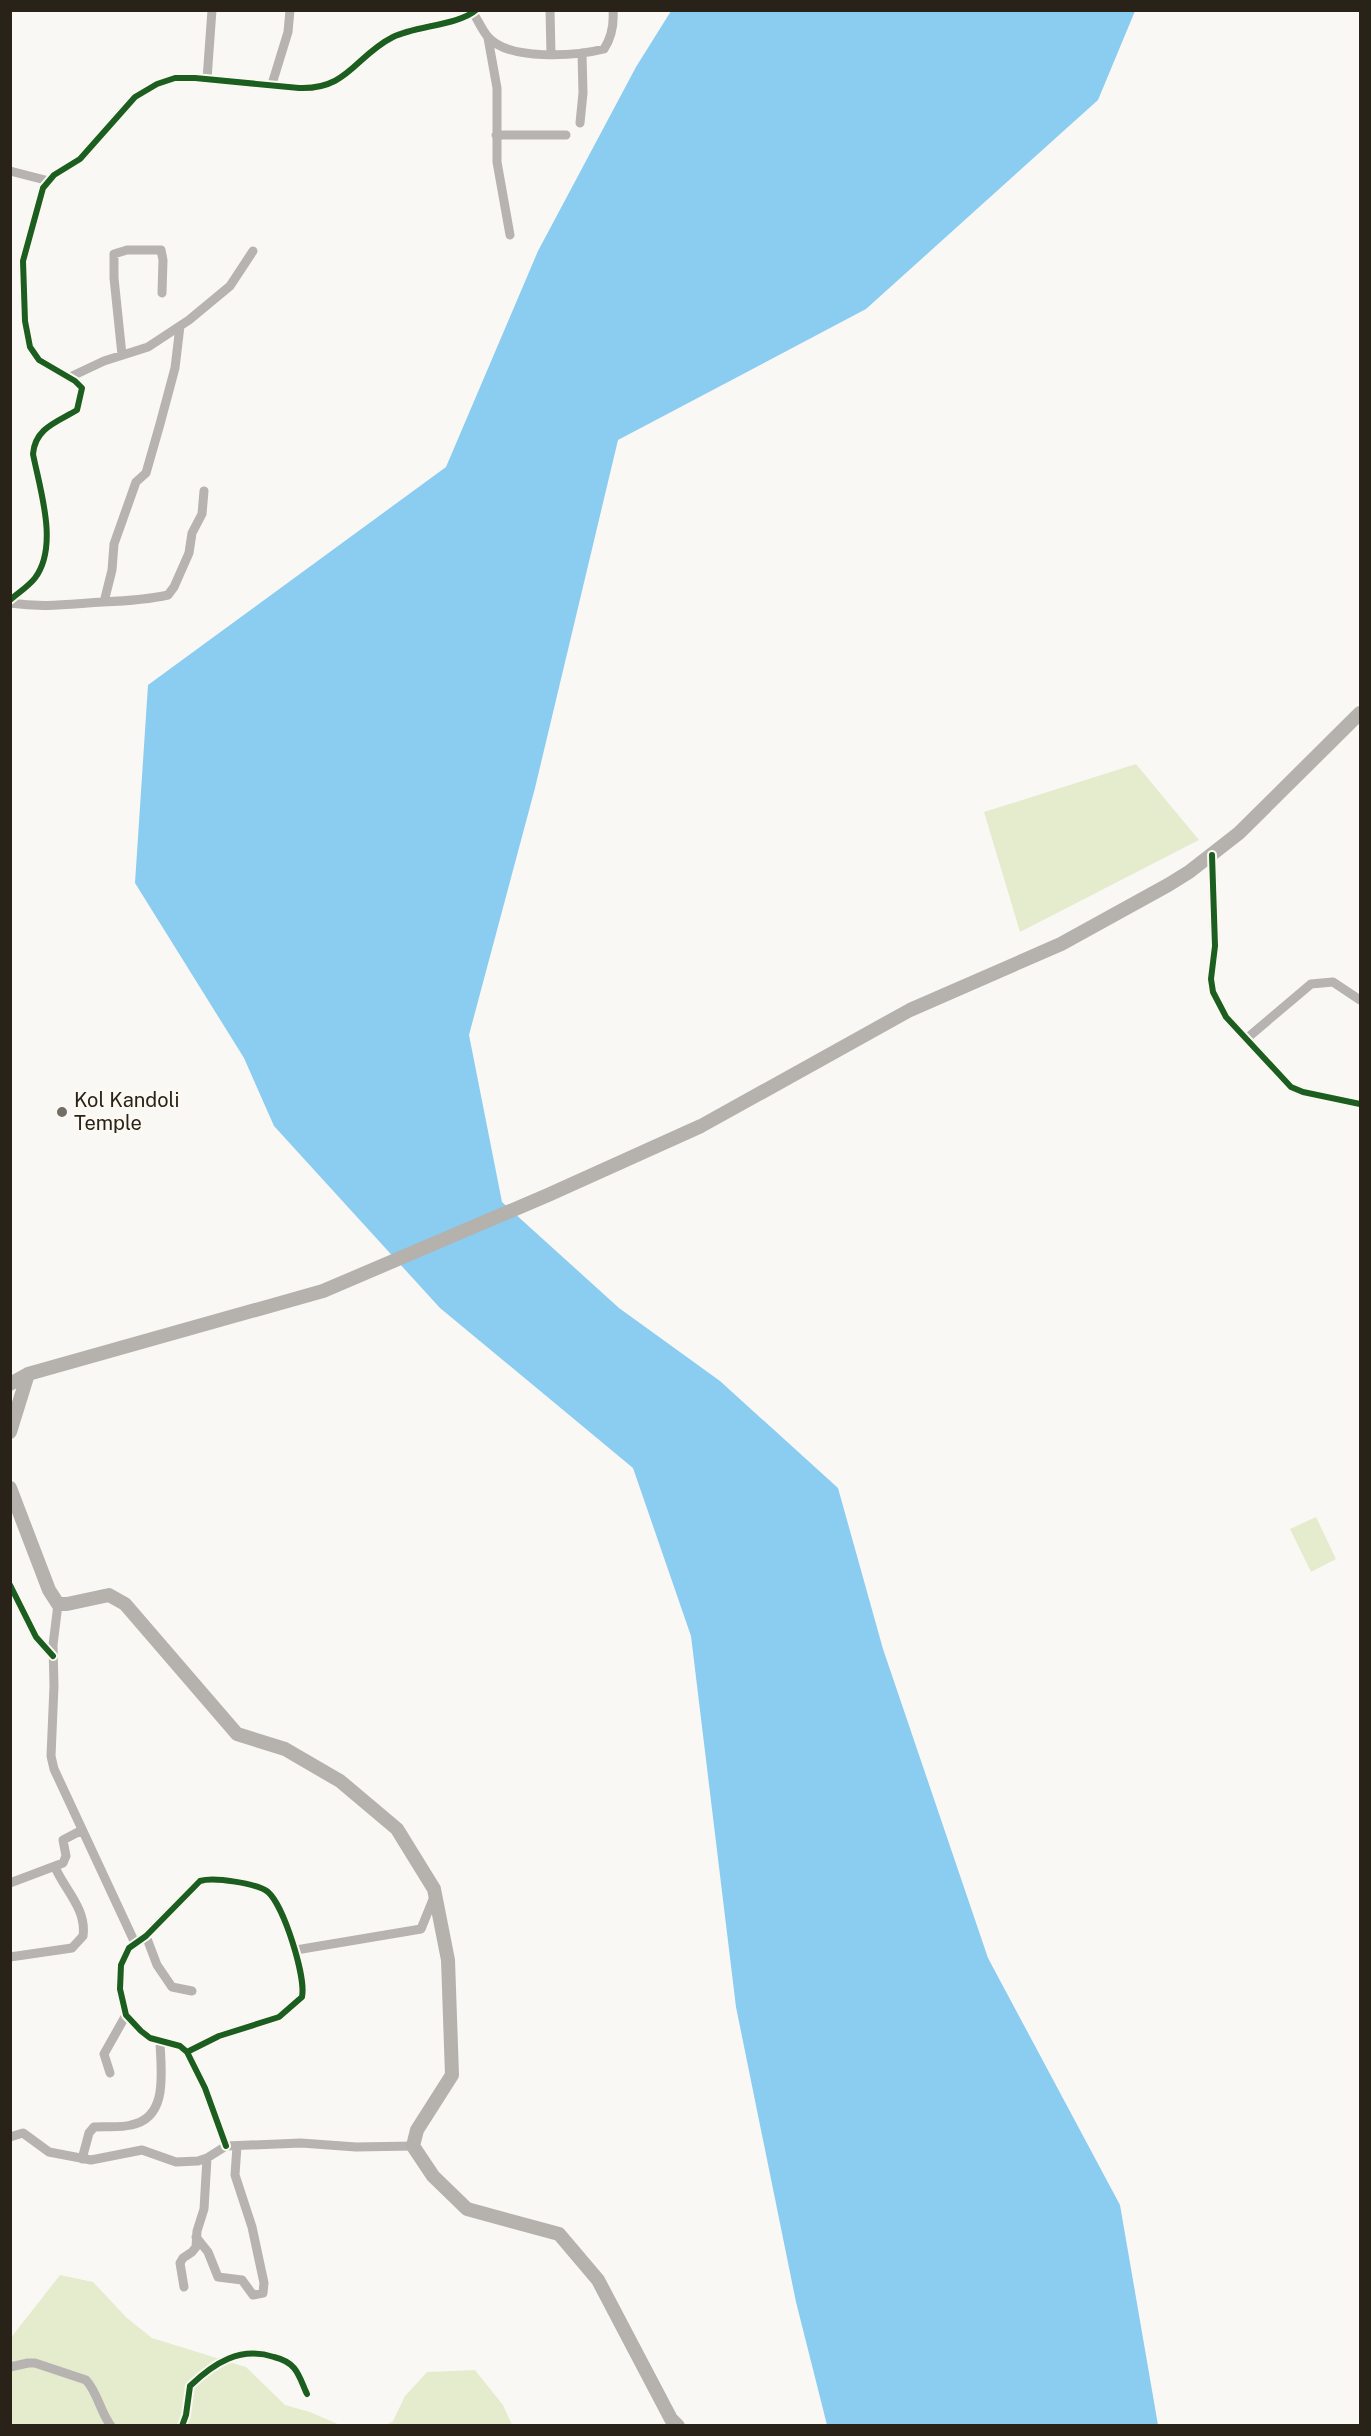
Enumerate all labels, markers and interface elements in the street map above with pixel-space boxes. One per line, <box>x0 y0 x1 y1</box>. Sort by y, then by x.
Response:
place label: Kol Kandoli Temple <box>74 1088 180 1135</box>
marker: Kol Kandoli Temple <box>55 1105 69 1119</box>

